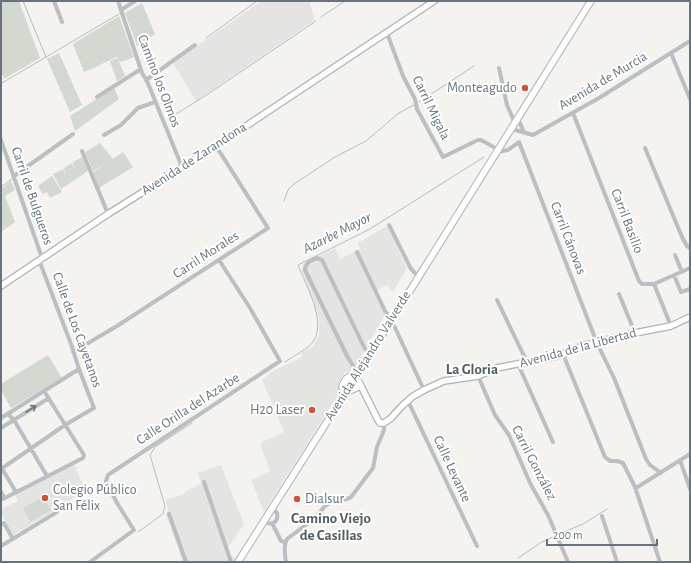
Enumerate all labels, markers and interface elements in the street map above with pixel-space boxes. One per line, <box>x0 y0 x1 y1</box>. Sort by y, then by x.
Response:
street label: Camino los Olmos <box>135 33 183 129</box>
street label: Avenida de Murcia <box>556 49 650 113</box>
street label: Carril Migala <box>410 74 453 143</box>
place label: Monteagudo <box>447 81 517 95</box>
marker: Monteagudo <box>520 83 530 93</box>
street label: Avenida de Zarandona <box>139 120 249 198</box>
street label: Carril de Bulgueros <box>9 145 55 247</box>
street label: Carril Basilio <box>608 187 646 255</box>
street label: Carril Cánovas <box>548 200 588 276</box>
water label: Azarbe Mayor <box>299 209 375 257</box>
street label: Carril Morales <box>171 229 241 281</box>
street label: Calle de Los Cayetanos <box>50 271 104 389</box>
street label: Avenida Alejandro Valverde <box>322 289 414 423</box>
street label: Avenida de la Libertad <box>518 326 638 370</box>
district label: La Gloria <box>446 362 498 377</box>
street label: Calle Orilla del Azarbe <box>134 371 242 447</box>
place label: H20 Laser <box>250 403 304 417</box>
one-way arrow <box>25 404 37 412</box>
marker: H20 Laser <box>307 405 317 415</box>
street label: Carril González <box>509 423 559 503</box>
street label: Calle Levante <box>431 434 473 504</box>
place label: Colegio Público San Félix <box>53 483 137 513</box>
place label: Dialsur <box>305 492 345 506</box>
marker: Colegio Público San Félix <box>40 493 50 503</box>
marker: Dialsur <box>292 494 302 504</box>
district label: Camino Viejo de Casillas <box>291 511 371 543</box>
scale bar <box>547 521 657 547</box>
text: 200 m <box>553 529 583 541</box>

